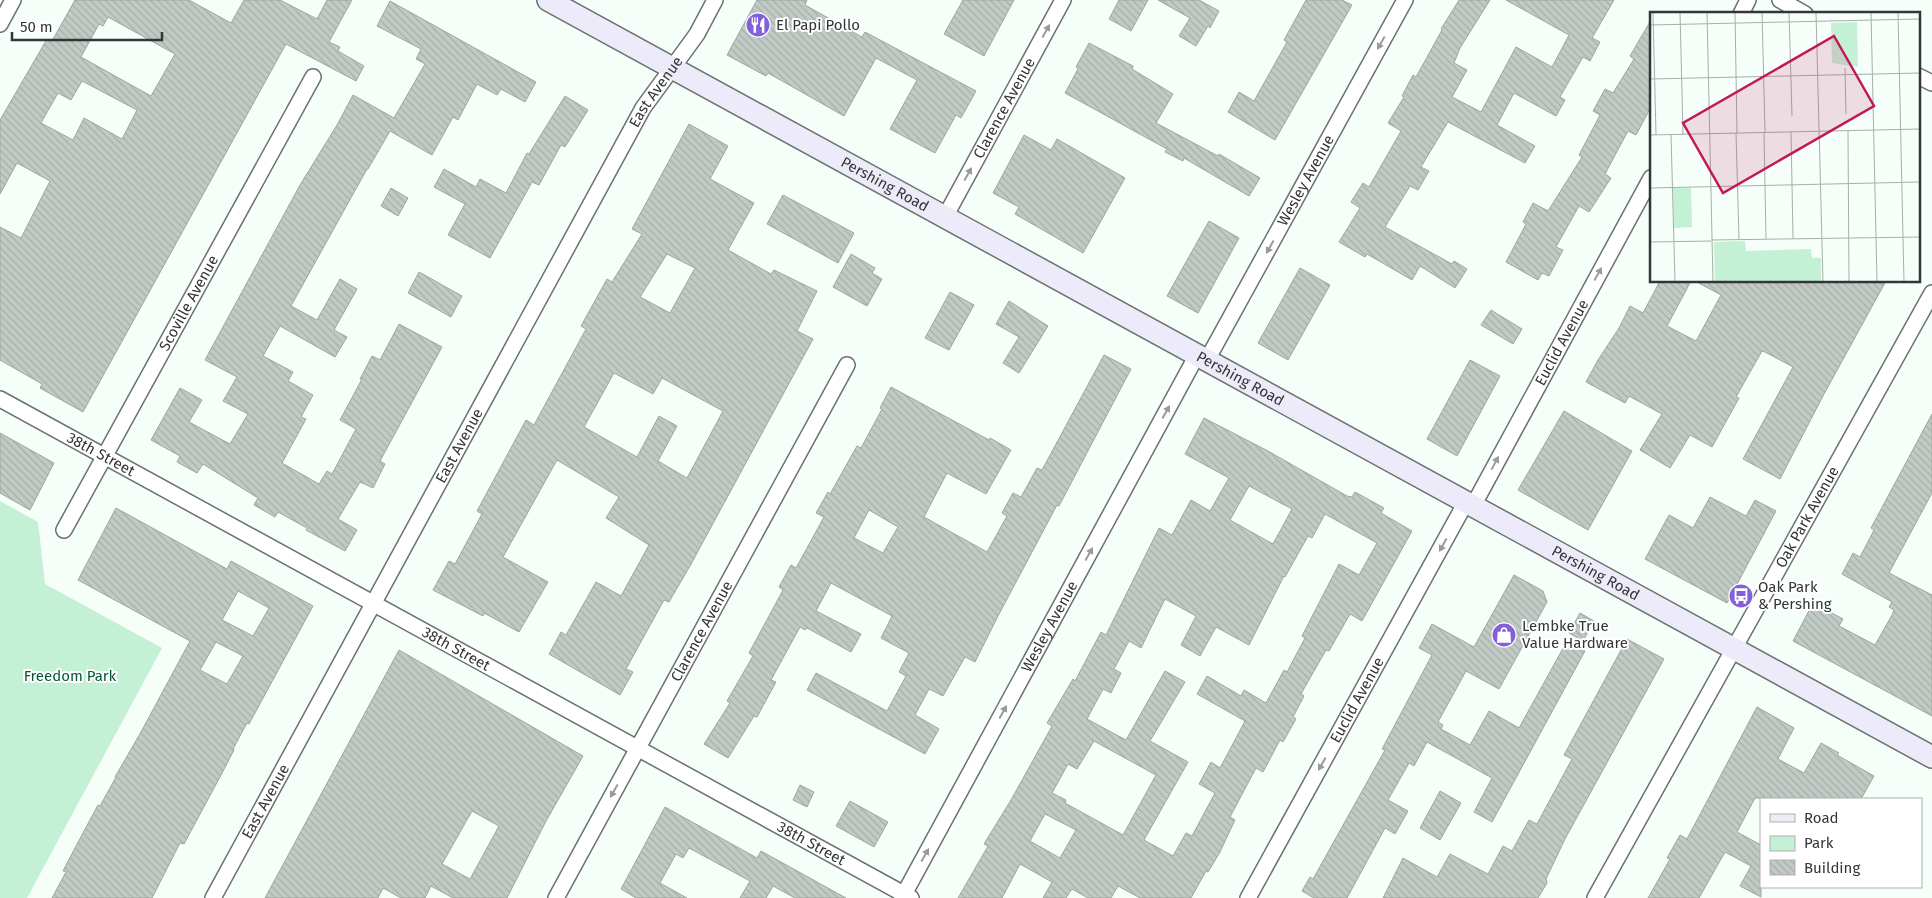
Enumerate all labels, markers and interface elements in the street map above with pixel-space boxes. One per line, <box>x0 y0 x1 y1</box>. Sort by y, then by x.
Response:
scale bar <box>12 10 162 42</box>
restaurant icon: El Papi Pollo <box>745 12 771 38</box>
inset map <box>1650 12 1920 282</box>
place label: El Papi Pollo <box>776 16 860 34</box>
text: 50 m <box>20 18 53 36</box>
one-way arrow <box>1041 25 1050 38</box>
one-way arrow <box>1377 35 1385 50</box>
street label: East Avenue <box>625 53 687 130</box>
street label: Clarence Avenue <box>970 55 1039 162</box>
street label: Wesley Avenue <box>1274 132 1338 229</box>
street label: Pershing Road <box>838 153 932 216</box>
one-way arrow <box>964 167 972 181</box>
one-way arrow <box>1265 240 1274 253</box>
street label: Scoville Avenue <box>155 252 222 354</box>
one-way arrow <box>1594 267 1602 281</box>
street label: Euclid Avenue <box>1531 296 1592 389</box>
street label: Pershing Road <box>1193 347 1287 410</box>
one-way arrow <box>1162 404 1170 419</box>
street label: East Avenue <box>432 405 487 486</box>
street label: 38th Street <box>64 428 138 480</box>
one-way arrow <box>1491 456 1500 470</box>
street label: Oak Park Avenue <box>1772 463 1843 571</box>
one-way arrow <box>1438 538 1447 552</box>
street label: Pershing Road <box>1549 542 1643 604</box>
one-way arrow <box>1084 548 1093 561</box>
street label: Clarence Avenue <box>667 578 736 685</box>
street label: Wesley Avenue <box>1017 578 1082 675</box>
place label: Oak Park & Pershing <box>1758 578 1832 613</box>
bus stop icon: Oak Park & Pershing <box>1728 583 1754 609</box>
place label: Lembke True Value Hardware <box>1522 617 1628 652</box>
shop icon: Lembke True Value Hardware <box>1491 622 1517 648</box>
street label: 38th Street <box>419 623 494 675</box>
street label: Euclid Avenue <box>1326 654 1388 746</box>
park label: Freedom Park <box>24 667 117 685</box>
one-way arrow <box>998 706 1007 719</box>
one-way arrow <box>1318 757 1326 771</box>
street label: East Avenue <box>238 761 293 842</box>
one-way arrow <box>610 784 618 799</box>
legend <box>1760 798 1922 888</box>
text: Road <box>1804 809 1839 827</box>
street label: 38th Street <box>774 818 849 869</box>
text: Park <box>1804 834 1834 852</box>
one-way arrow <box>921 848 929 862</box>
text: Building <box>1804 859 1860 877</box>

